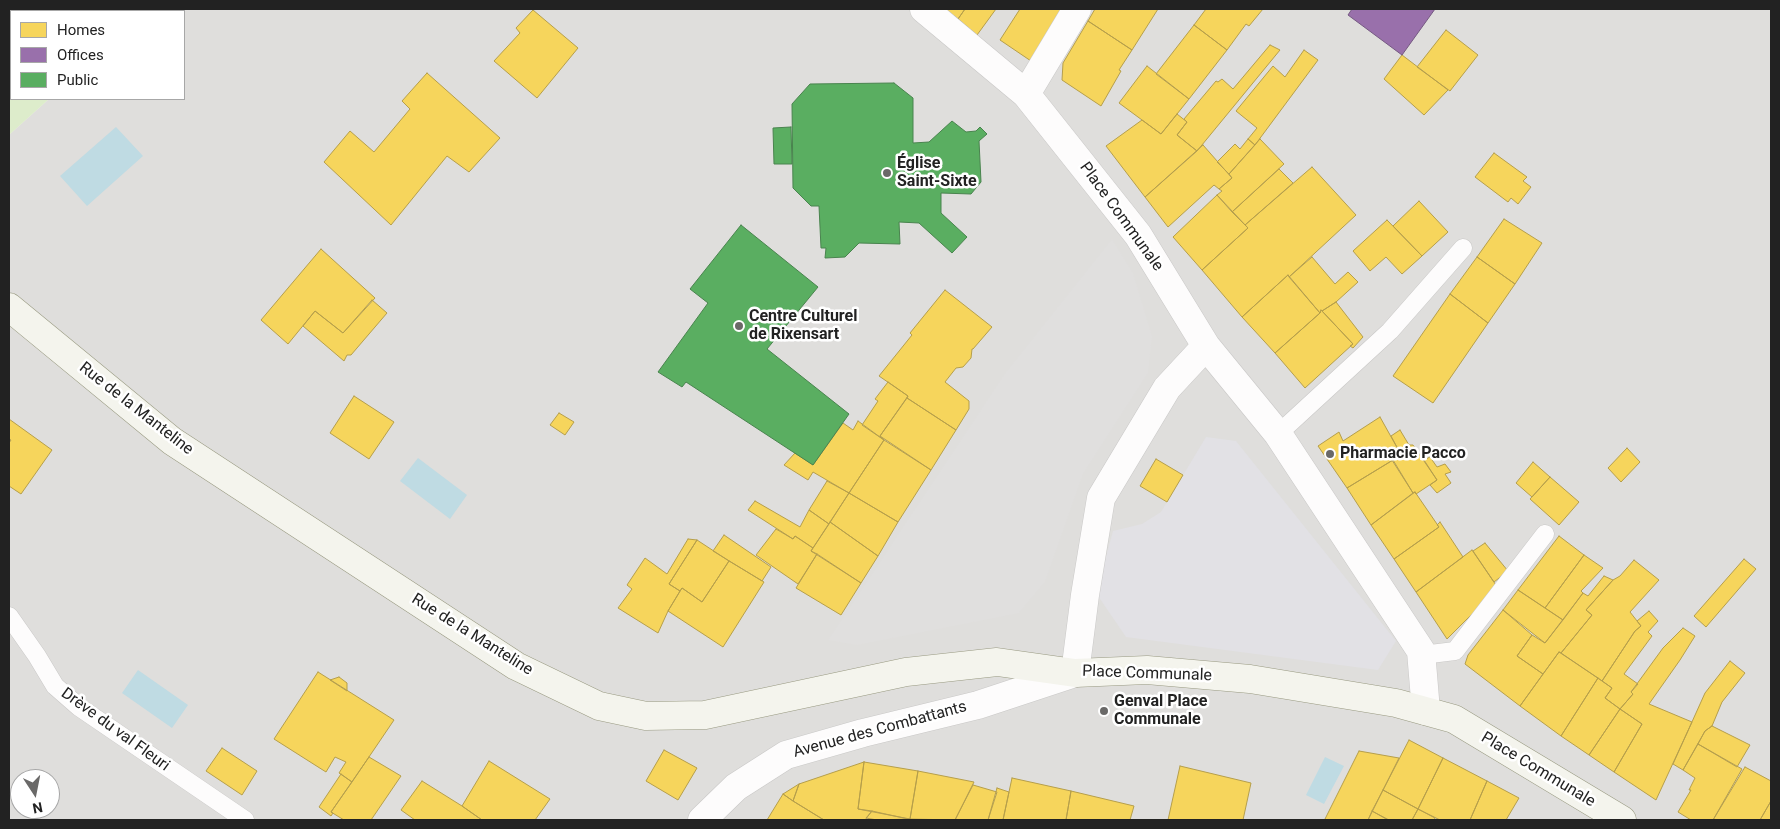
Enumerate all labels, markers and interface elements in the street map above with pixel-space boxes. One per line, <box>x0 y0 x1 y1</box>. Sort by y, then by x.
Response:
legend <box>10 10 185 100</box>
text: Homes <box>57 21 105 39</box>
text: Offices <box>57 46 104 64</box>
text: Public <box>57 71 98 89</box>
place label: Église Saint-Sixte <box>897 154 977 192</box>
street label: Place Communale <box>1075 159 1167 275</box>
marker: Église Saint-Sixte <box>881 167 893 179</box>
place label: Centre Culturel de Rixensart <box>749 307 857 345</box>
marker: Centre Culturel de Rixensart <box>733 320 745 332</box>
street label: Rue de la Manteline <box>75 358 197 460</box>
place label: Pharmacie Pacco <box>1340 444 1466 464</box>
marker: Pharmacie Pacco <box>1324 448 1336 460</box>
street label: Rue de la Manteline <box>408 590 536 680</box>
street label: Place Communale <box>1082 662 1212 686</box>
street label: Drève du val Fleuri <box>57 684 173 776</box>
place label: Genval Place Communale <box>1114 692 1207 730</box>
street label: Avenue des Combattants <box>791 698 969 762</box>
marker: Genval Place Communale <box>1098 705 1110 717</box>
street label: Place Communale <box>1477 728 1599 812</box>
north arrow <box>10 769 60 819</box>
text: N <box>31 799 44 817</box>

